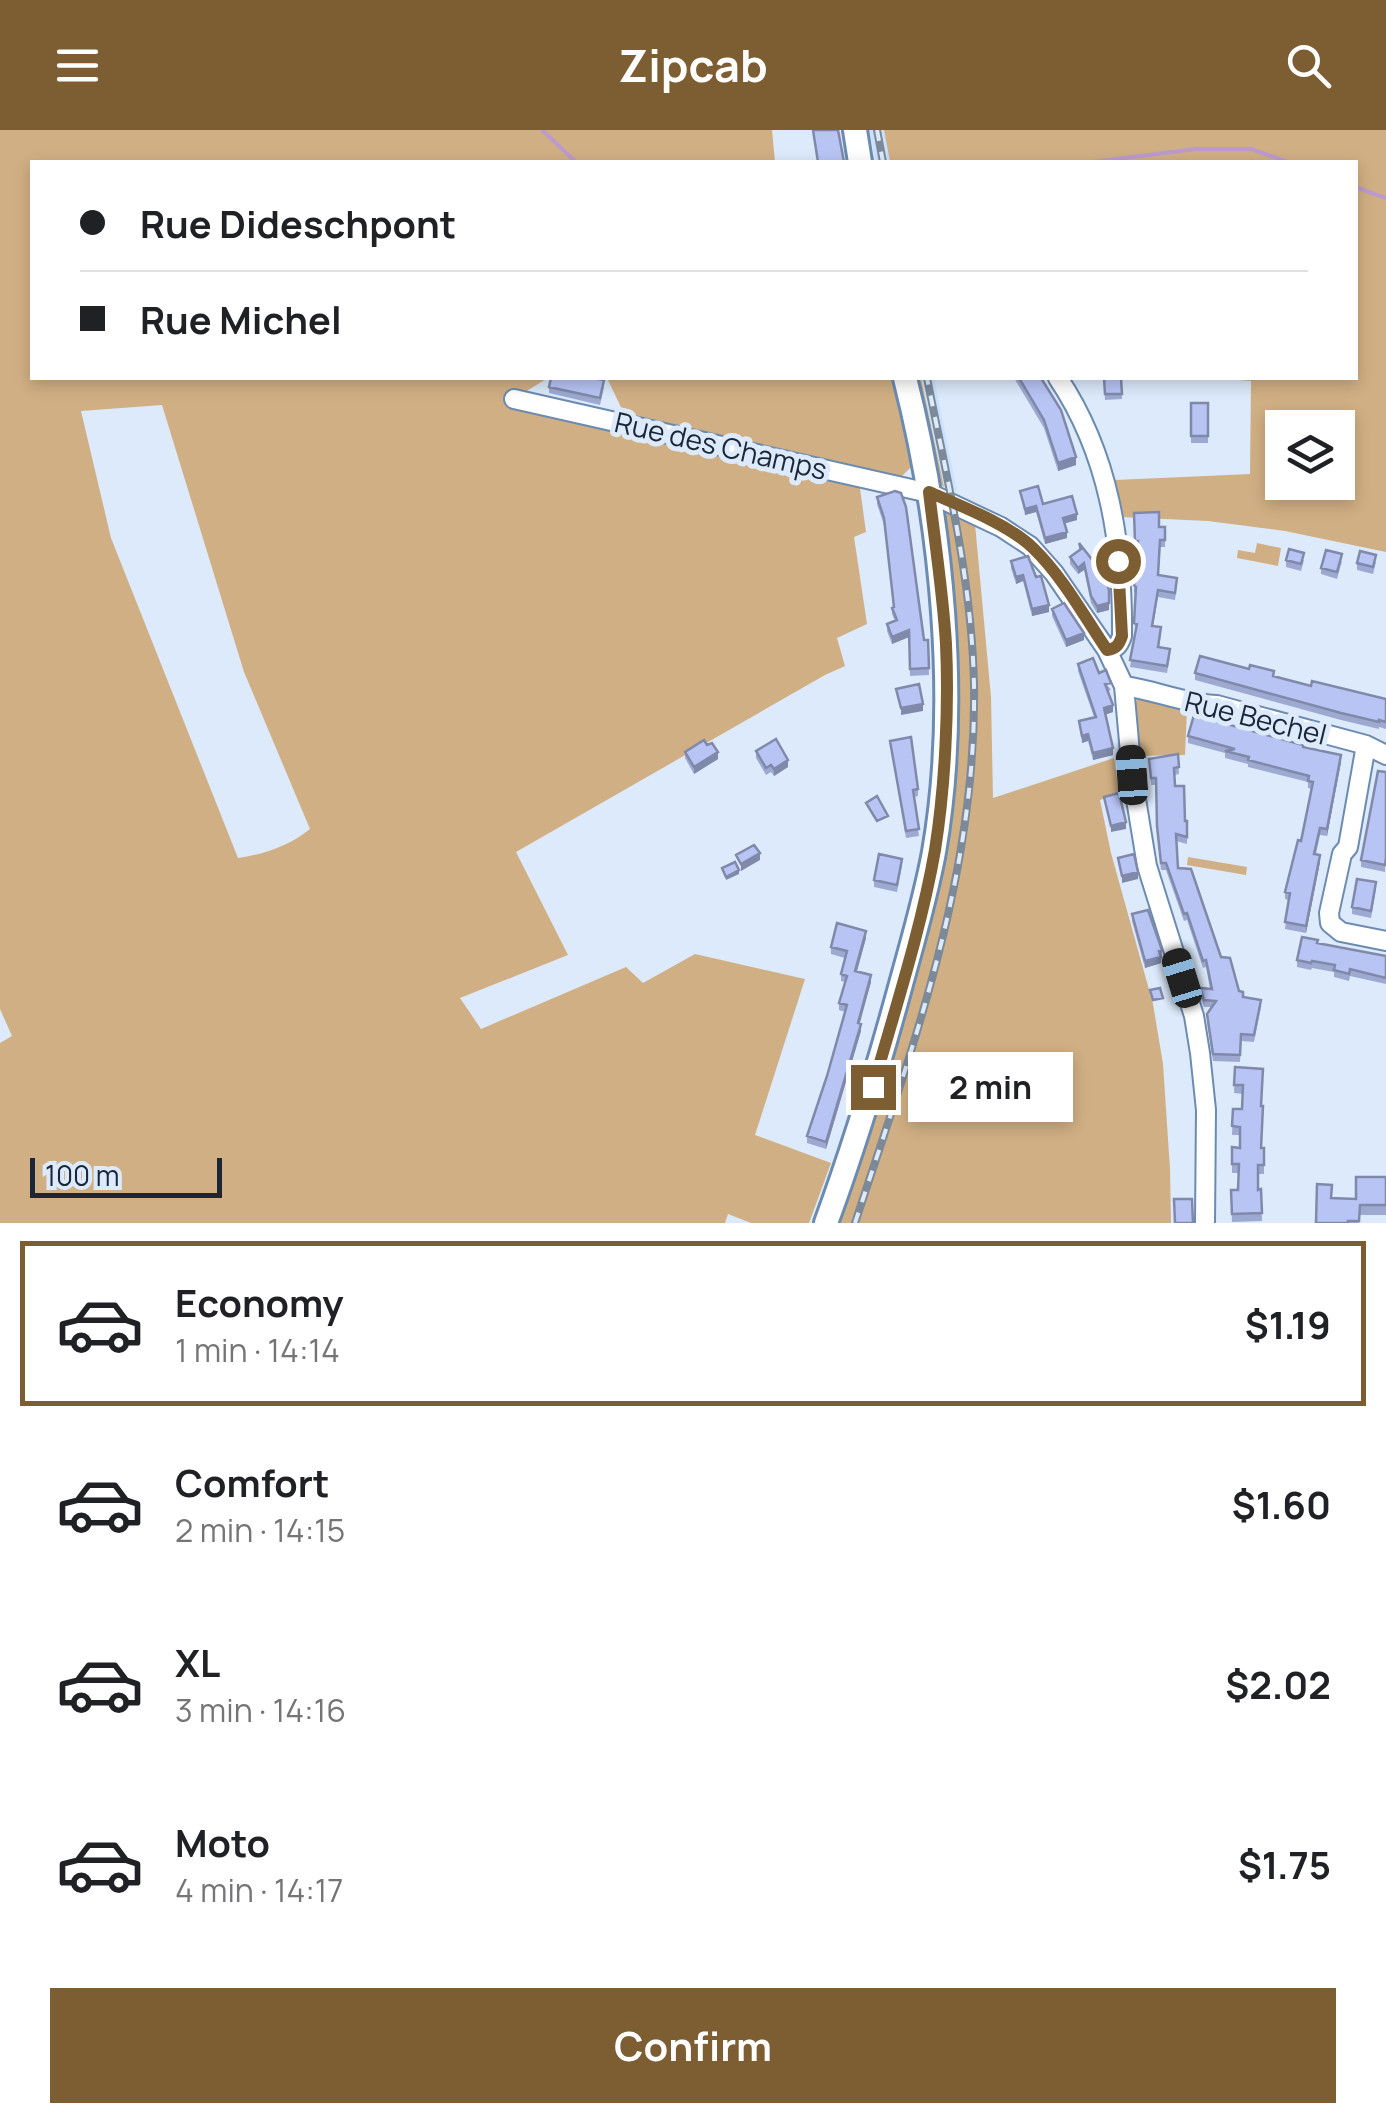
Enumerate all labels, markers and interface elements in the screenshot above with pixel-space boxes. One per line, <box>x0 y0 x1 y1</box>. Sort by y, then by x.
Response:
text: Zipcab <box>618 34 768 96</box>
icon: menu <box>50 38 105 93</box>
icon: search <box>1281 38 1336 93</box>
text: Rue Dideschpont <box>140 197 456 249</box>
text: Rue Michel <box>140 293 342 345</box>
street label: Rue des Champs <box>611 402 831 488</box>
map controls <box>1265 410 1355 500</box>
button: layers <box>1265 410 1355 500</box>
route start <box>1096 539 1141 584</box>
street label: Rue Bechel <box>1181 681 1331 753</box>
car <box>1115 744 1149 806</box>
car <box>1159 945 1205 1011</box>
callout: 2 min <box>908 1052 1073 1122</box>
route end <box>851 1065 896 1110</box>
text: 2 min <box>949 1065 1032 1109</box>
scale bar <box>30 1153 222 1198</box>
text: 100 m <box>45 1156 119 1194</box>
text: Economy <box>175 1276 344 1328</box>
icon: car <box>55 1279 145 1369</box>
text: $1.19 <box>1245 1298 1331 1350</box>
text: 1 min · 14:14 <box>175 1328 340 1372</box>
text: Comfort <box>175 1456 329 1508</box>
icon: car <box>55 1459 145 1549</box>
text: $1.60 <box>1232 1478 1331 1530</box>
text: 2 min · 14:15 <box>175 1508 345 1552</box>
text: XL <box>175 1636 220 1688</box>
icon: car <box>55 1639 145 1729</box>
text: $2.02 <box>1225 1658 1331 1710</box>
text: 3 min · 14:16 <box>175 1688 346 1732</box>
text: Moto <box>175 1816 270 1868</box>
icon: car <box>55 1819 145 1909</box>
text: $1.75 <box>1238 1838 1331 1890</box>
text: 4 min · 14:17 <box>175 1868 343 1912</box>
button: Confirm <box>50 1988 1336 2103</box>

